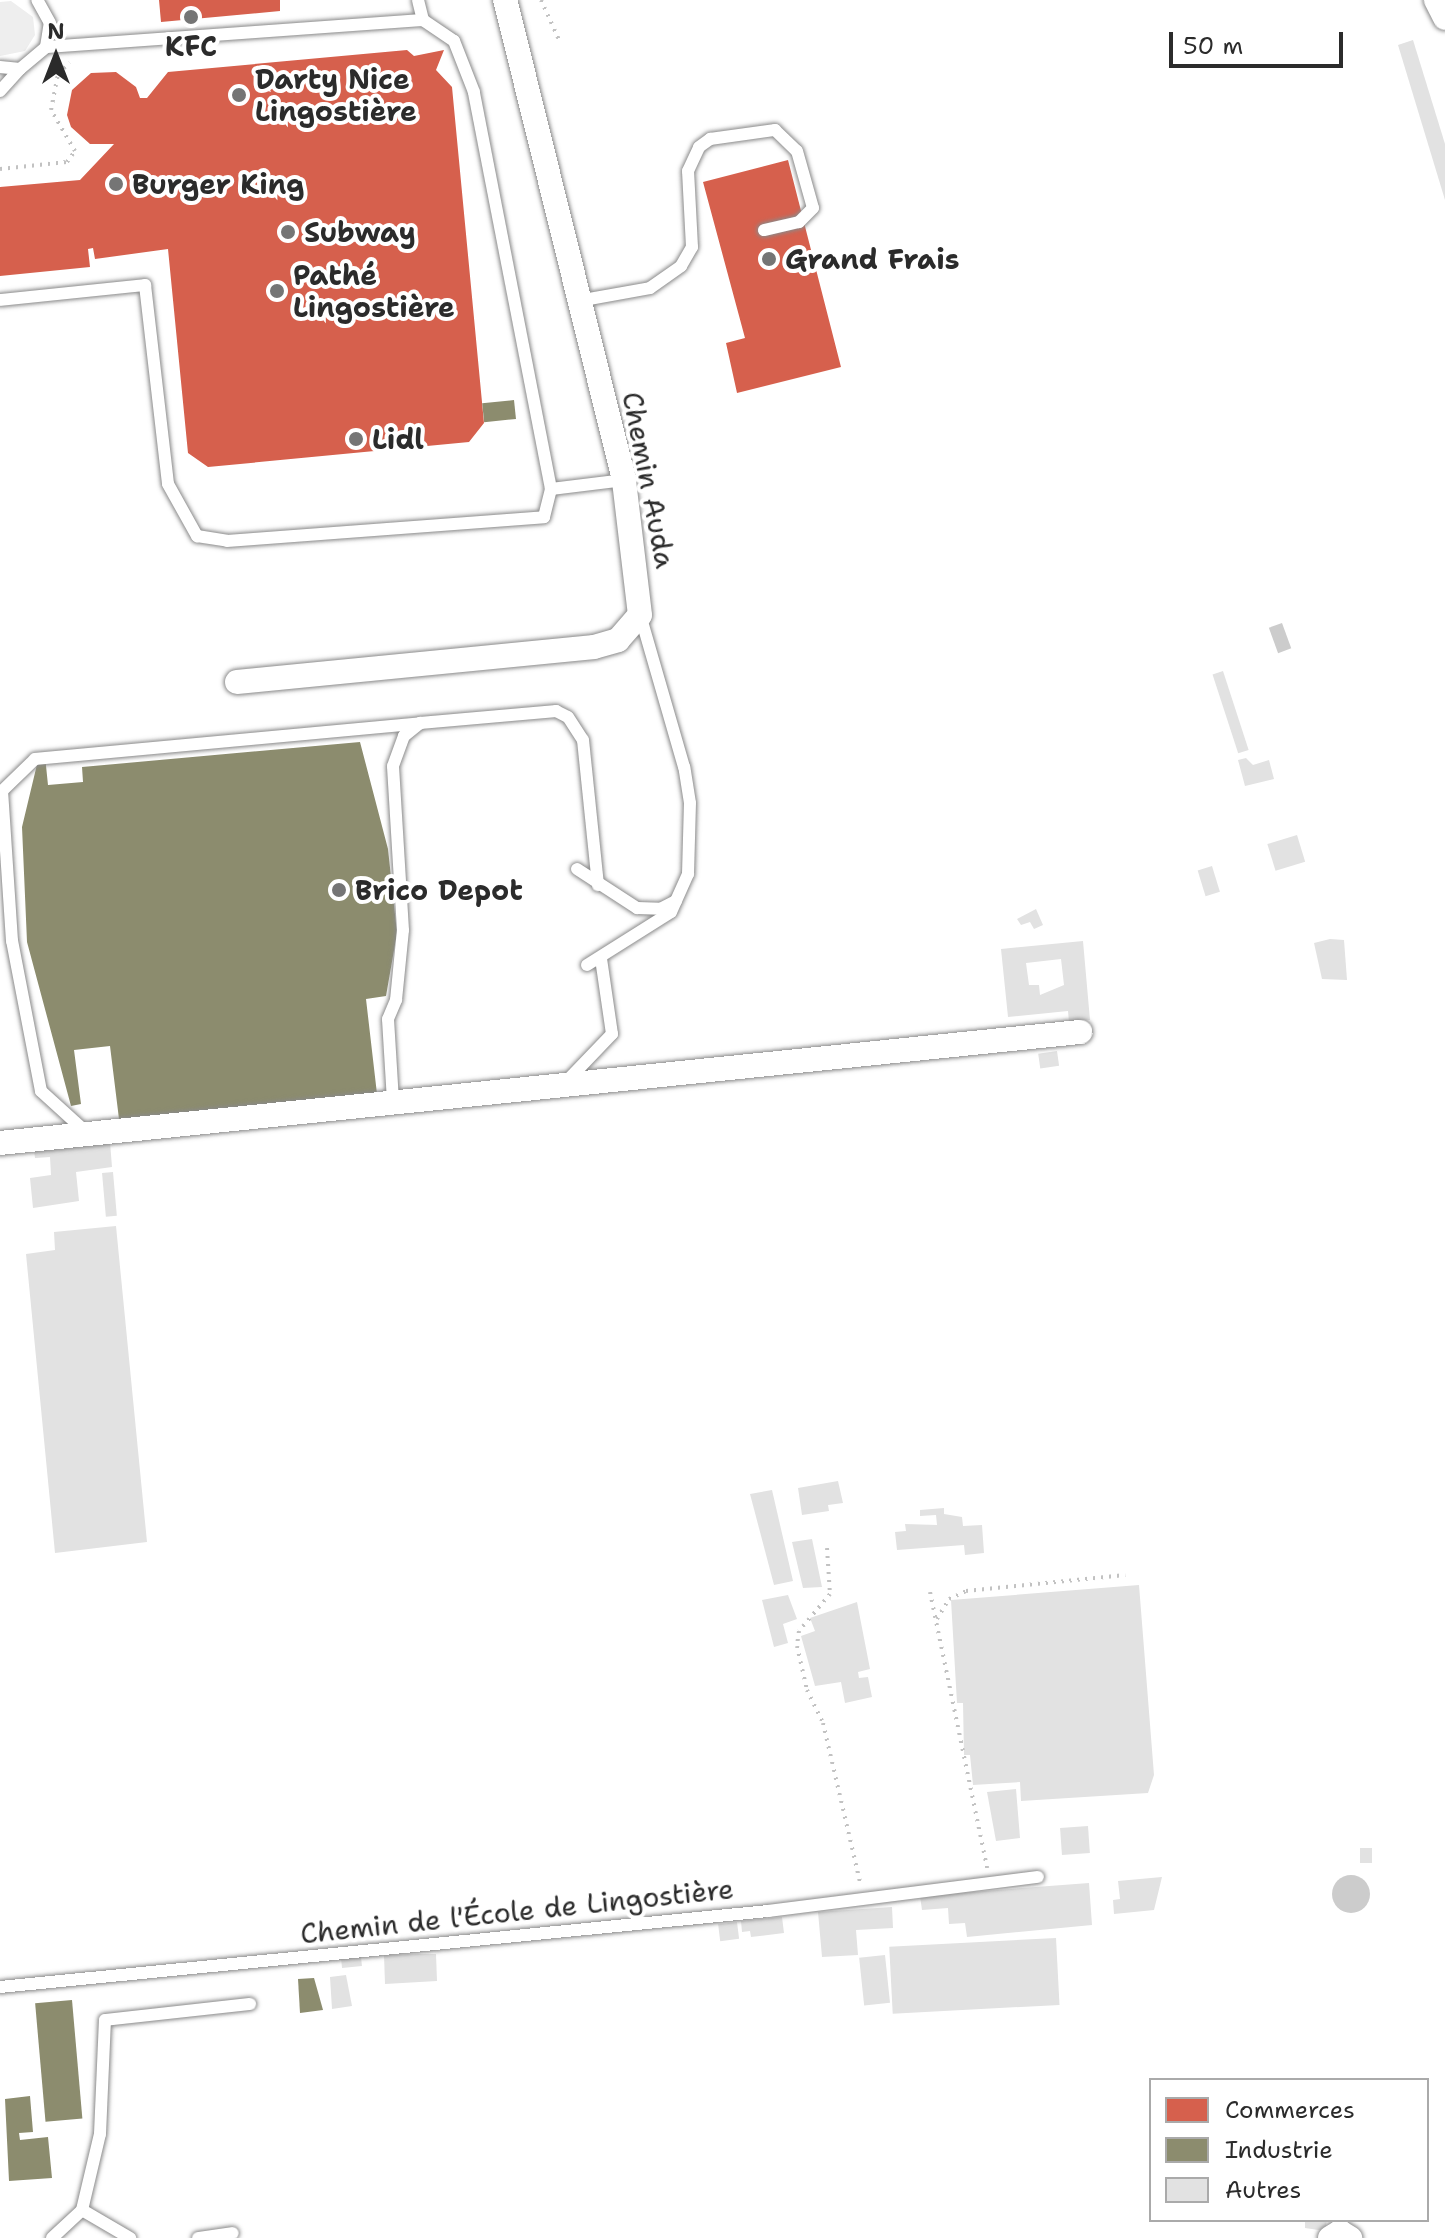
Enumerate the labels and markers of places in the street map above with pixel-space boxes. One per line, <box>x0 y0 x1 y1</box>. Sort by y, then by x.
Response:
marker: KFC <box>182 8 200 26</box>
place label: KFC <box>165 29 217 63</box>
place label: Darty Nice Lingostière <box>255 62 417 128</box>
marker: Darty Nice Lingostière <box>230 86 248 104</box>
place label: Burger King <box>132 167 304 201</box>
marker: Burger King <box>107 175 125 193</box>
place label: Subway <box>304 215 416 249</box>
marker: Subway <box>279 223 297 241</box>
place label: Grand Frais <box>785 242 959 276</box>
marker: Grand Frais <box>760 250 778 268</box>
place label: Pathé Lingostière <box>293 258 455 324</box>
marker: Pathé Lingostière <box>268 282 286 300</box>
place label: Lidl <box>372 422 424 456</box>
marker: Lidl <box>347 430 365 448</box>
place label: Brico Depot <box>355 873 523 907</box>
marker: Brico Depot <box>330 881 348 899</box>

